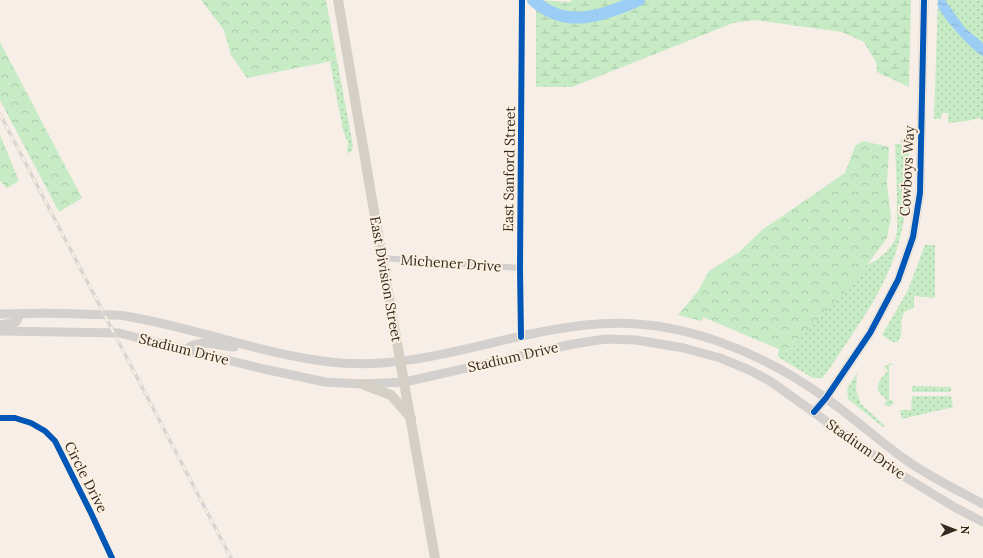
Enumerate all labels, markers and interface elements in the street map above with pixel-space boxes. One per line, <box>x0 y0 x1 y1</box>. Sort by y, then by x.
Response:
street label: East Sanford Street <box>499 105 519 232</box>
street label: Cowboys Way <box>896 125 918 217</box>
street label: East Division Street <box>366 215 406 344</box>
street label: Michener Drive <box>400 250 502 276</box>
street label: Stadium Drive <box>137 329 231 369</box>
street label: Stadium Drive <box>466 338 560 376</box>
street label: Stadium Drive <box>823 415 909 483</box>
street label: Circle Drive <box>60 439 112 516</box>
north arrow <box>935 510 975 550</box>
text: N <box>958 526 972 535</box>

